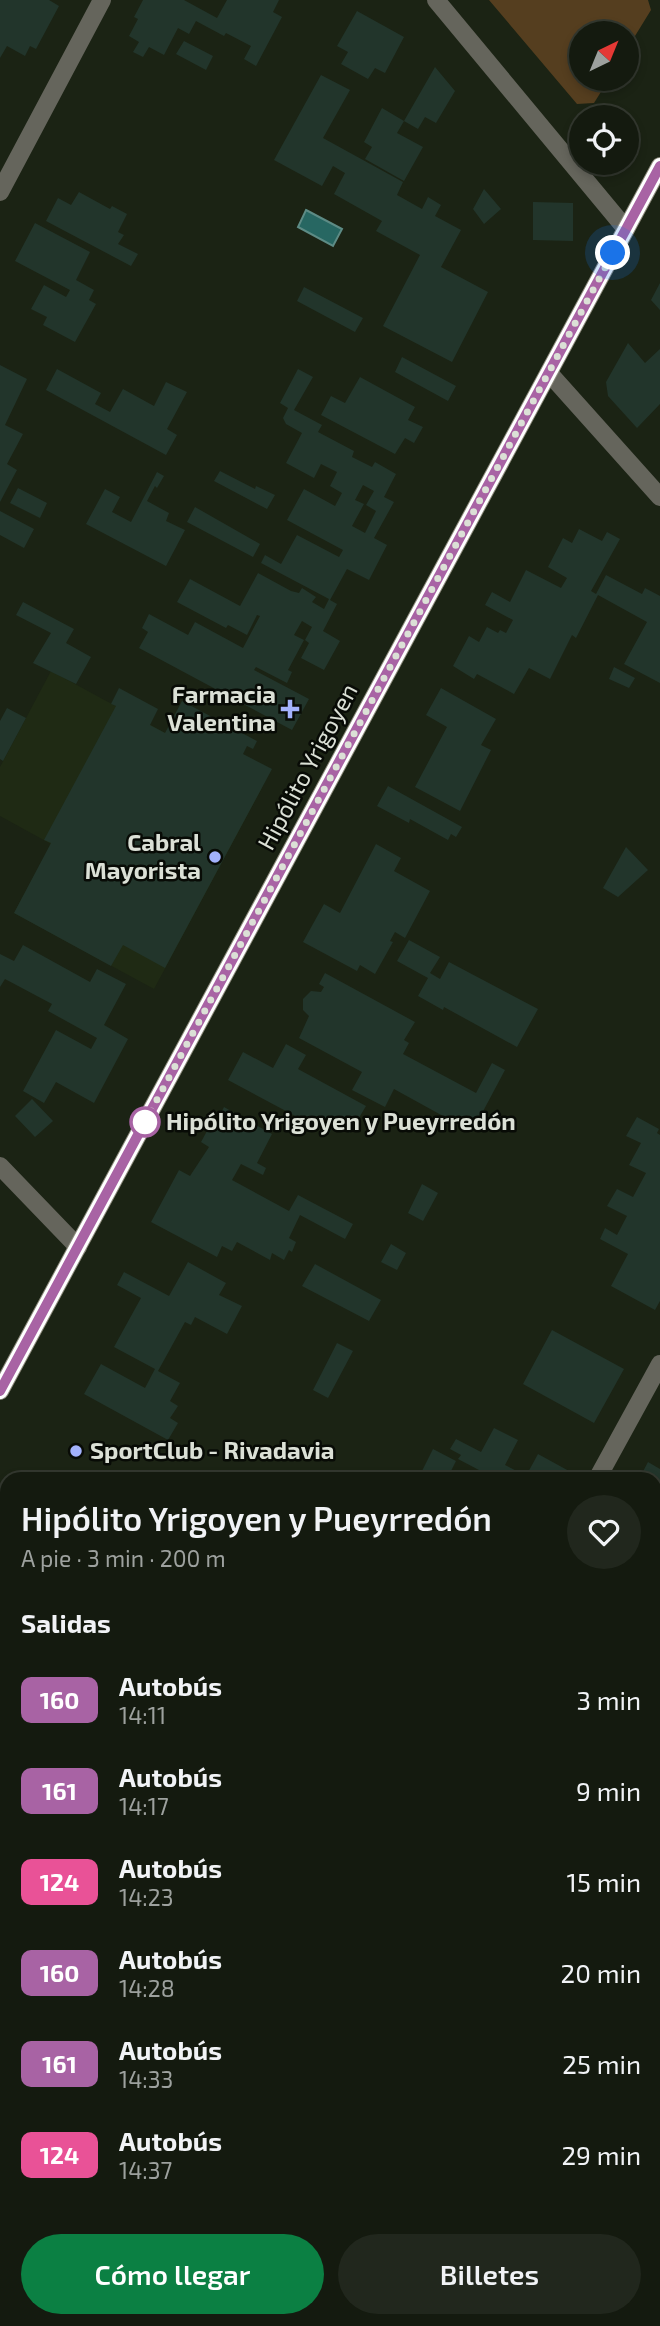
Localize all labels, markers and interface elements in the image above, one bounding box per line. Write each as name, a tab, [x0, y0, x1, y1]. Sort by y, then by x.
north arrow	[569, 21, 639, 91]
map controls	[569, 21, 639, 175]
button: locate	[569, 105, 639, 175]
your location	[595, 235, 630, 270]
street label: Hipólito Yrigoyen	[251, 678, 363, 854]
place label: Farmacia Valentina	[167, 679, 276, 736]
marker: Farmacia Valentina	[282, 701, 298, 717]
place label: Cabral Mayorista	[85, 827, 201, 884]
marker: Cabral Mayorista	[207, 849, 223, 865]
place label: Hipólito Yrigoyen y Pueyrredón	[166, 1106, 516, 1135]
marker: Hipólito Yrigoyen y Pueyrredón	[130, 1107, 160, 1137]
place label: SportClub - Rivadavia	[90, 1435, 335, 1464]
marker: SportClub - Rivadavia	[68, 1443, 84, 1459]
button: heart	[567, 1495, 641, 1569]
text: Hipólito Yrigoyen y Pueyrredón	[21, 1498, 492, 1538]
text: A pie · 3 min · 200 m	[21, 1544, 226, 1572]
text: Salidas	[21, 1607, 111, 1638]
text: Autobús	[119, 1670, 222, 1701]
text: 3 min	[576, 1684, 641, 1715]
text: 160	[40, 1685, 79, 1714]
text: 14:11	[119, 1701, 166, 1729]
text: Autobús	[119, 1761, 222, 1792]
text: 9 min	[576, 1775, 641, 1806]
text: 161	[42, 1776, 77, 1805]
text: 14:17	[119, 1792, 169, 1820]
text: Autobús	[119, 1852, 222, 1883]
text: 15 min	[567, 1866, 641, 1897]
text: 124	[40, 1867, 79, 1896]
text: 14:23	[119, 1883, 173, 1911]
text: Autobús	[119, 1943, 222, 1974]
text: 20 min	[561, 1957, 641, 1988]
text: 160	[40, 1958, 79, 1987]
text: 14:28	[119, 1974, 175, 2002]
text: Autobús	[119, 2034, 222, 2065]
text: 25 min	[562, 2048, 641, 2079]
text: 161	[42, 2049, 77, 2078]
text: 14:33	[119, 2065, 173, 2093]
text: Autobús	[119, 2125, 222, 2156]
text: 29 min	[561, 2139, 641, 2170]
text: 124	[40, 2140, 79, 2169]
text: 14:37	[119, 2156, 172, 2184]
button: Cómo llegar	[21, 2234, 324, 2314]
button: Billetes	[338, 2234, 641, 2314]

